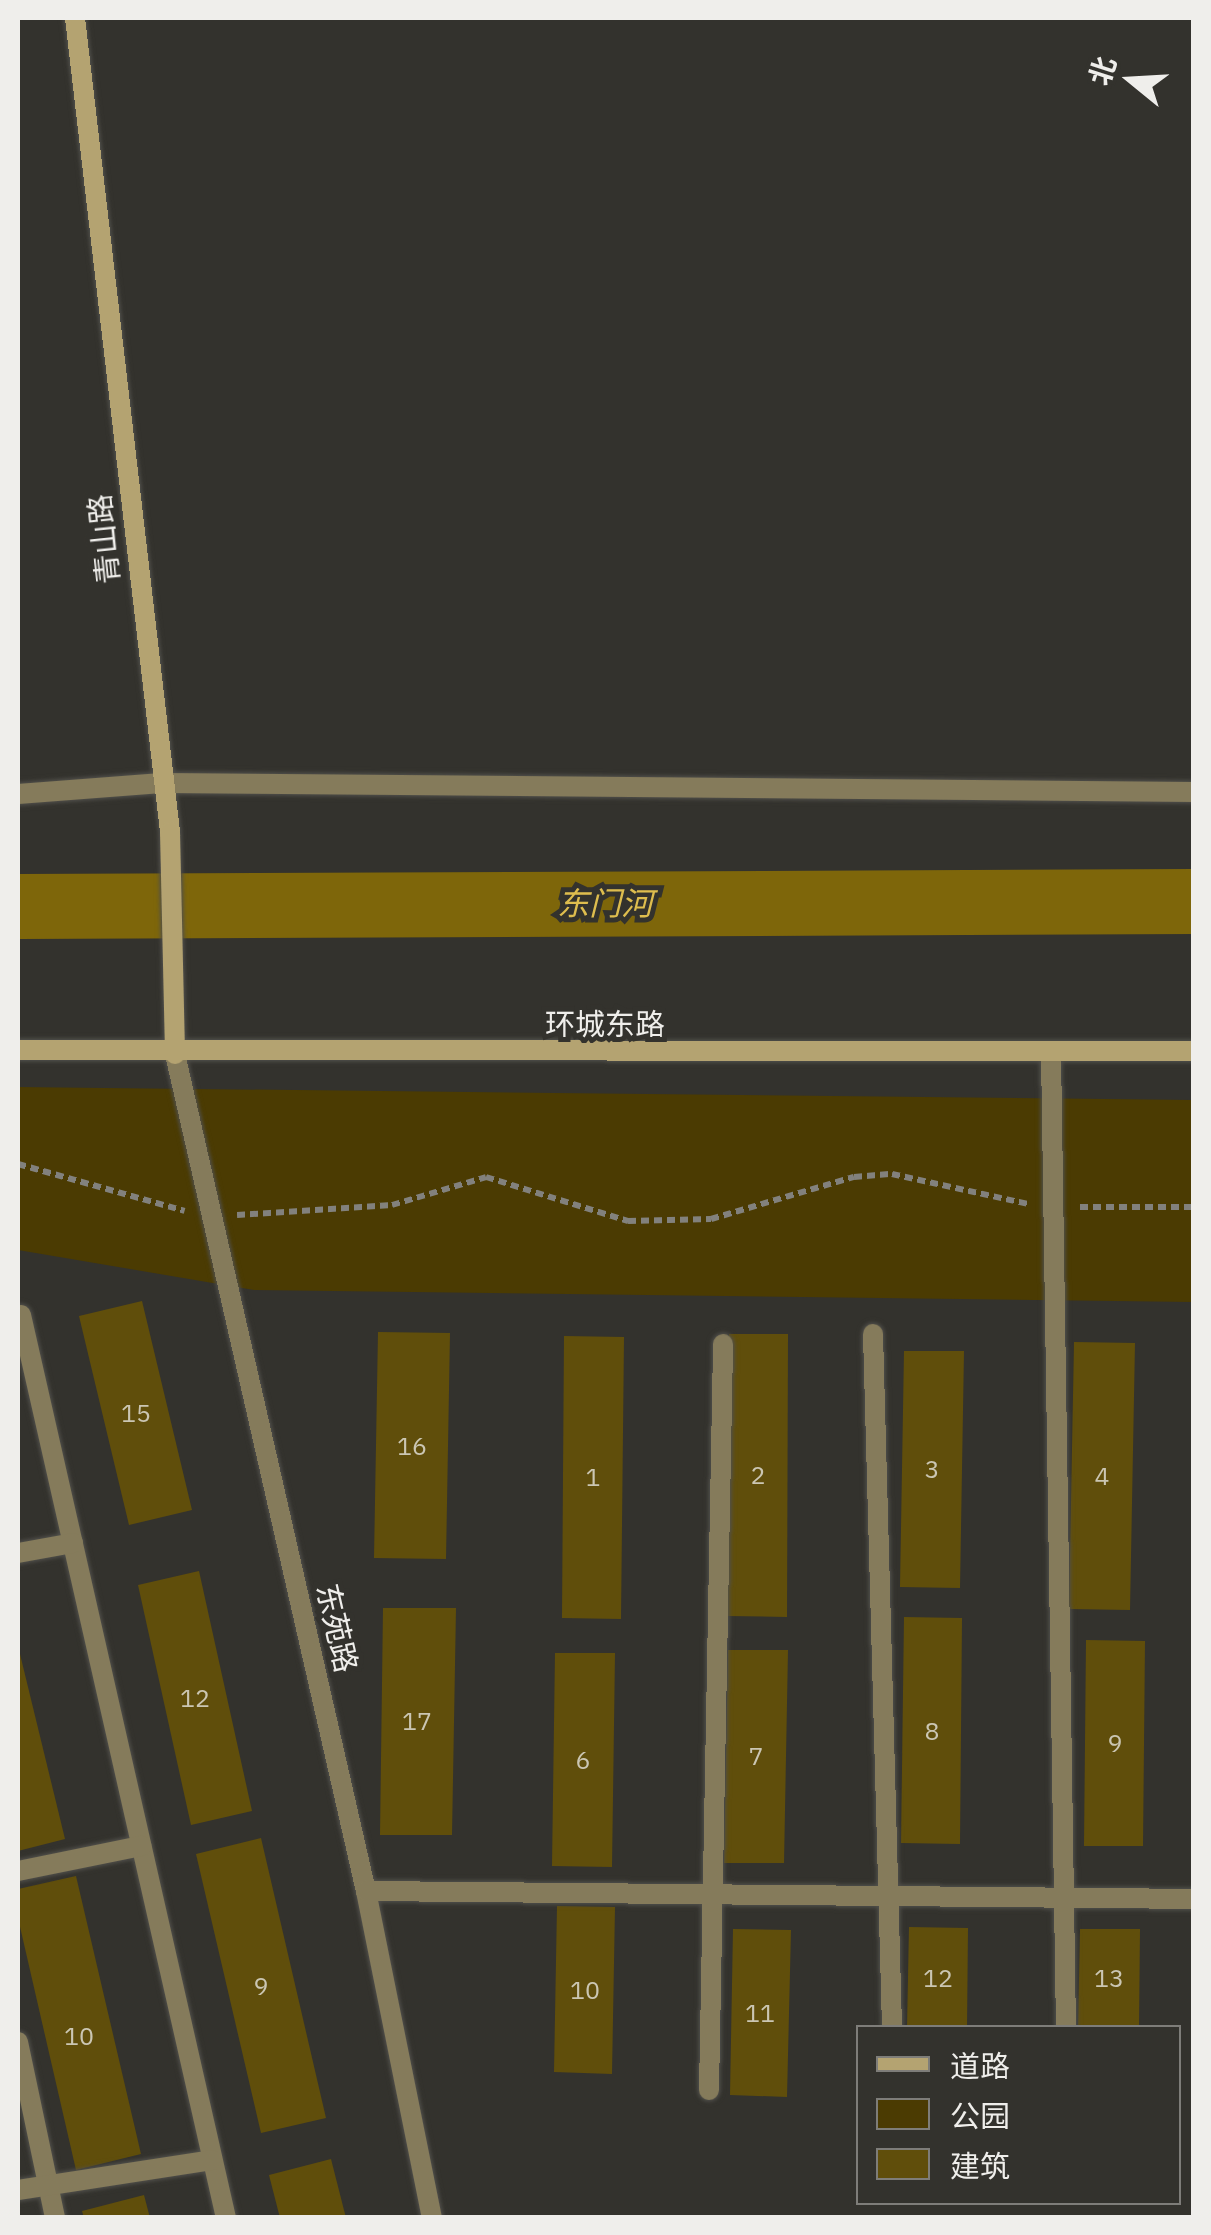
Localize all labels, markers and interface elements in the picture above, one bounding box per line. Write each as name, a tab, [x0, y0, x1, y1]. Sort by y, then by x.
north arrow	[1081, 30, 1181, 130]
text: 北	[1080, 52, 1124, 90]
street label: 青山路	[81, 492, 127, 586]
water label: 东门河	[557, 884, 653, 922]
street label: 环城东路	[545, 1006, 665, 1042]
house number: 15	[121, 1398, 151, 1428]
house number: 16	[397, 1431, 427, 1461]
house number: 3	[925, 1454, 939, 1484]
house number: 2	[751, 1460, 765, 1490]
house number: 4	[1095, 1461, 1109, 1491]
house number: 1	[586, 1462, 600, 1492]
street label: 东苑路	[309, 1580, 365, 1676]
house number: 12	[180, 1683, 210, 1713]
house number: 17	[402, 1706, 432, 1736]
house number: 8	[925, 1716, 939, 1746]
house number: 9	[1108, 1728, 1122, 1758]
house number: 7	[749, 1741, 763, 1771]
house number: 6	[576, 1745, 590, 1775]
house number: 12	[923, 1963, 953, 1993]
house number: 13	[1094, 1963, 1124, 1993]
house number: 9	[254, 1971, 268, 2001]
house number: 10	[570, 1975, 600, 2005]
house number: 11	[745, 1998, 775, 2028]
house number: 10	[64, 2021, 94, 2051]
legend	[856, 2025, 1181, 2205]
text: 道路	[950, 2046, 1010, 2085]
text: 公园	[950, 2096, 1010, 2135]
text: 建筑	[950, 2146, 1010, 2185]

